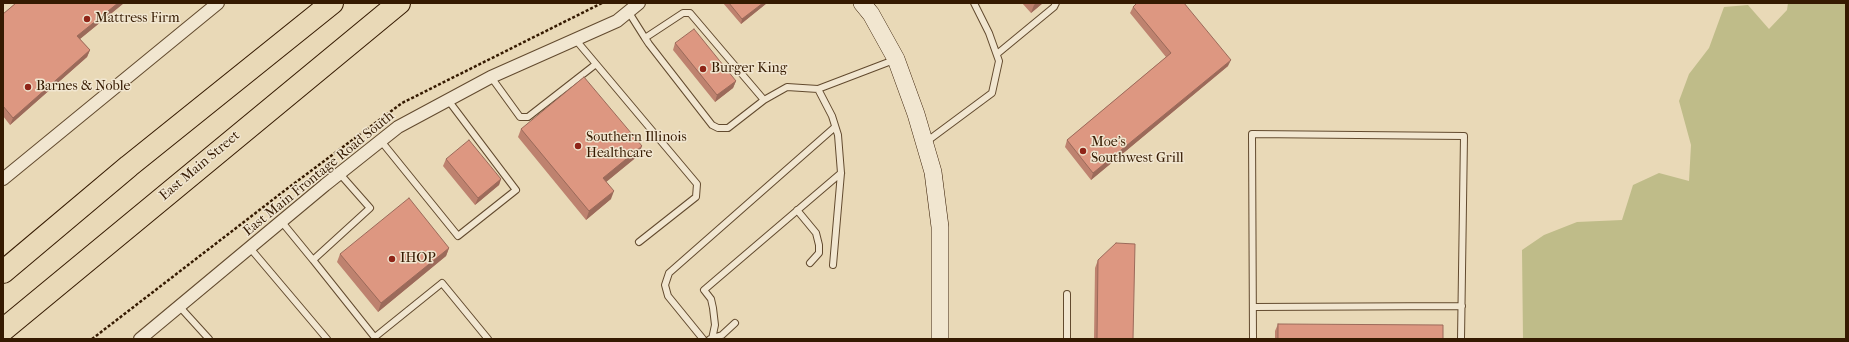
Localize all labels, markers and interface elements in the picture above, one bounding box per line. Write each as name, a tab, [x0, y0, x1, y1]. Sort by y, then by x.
place label: Mattress Firm	[95, 11, 180, 27]
marker: Mattress Firm	[82, 14, 92, 24]
place label: Burger King	[711, 61, 787, 77]
marker: Burger King	[698, 64, 708, 74]
place label: Barnes & Noble	[36, 79, 131, 95]
marker: Barnes & Noble	[23, 82, 33, 92]
street label: East Main Frontage Road South	[240, 108, 398, 240]
street label: East Main Street	[156, 128, 244, 204]
place label: Southern Illinois Healthcare	[586, 130, 687, 162]
place label: Moe's Southwest Grill	[1091, 135, 1184, 168]
marker: Southern Illinois Healthcare	[573, 141, 583, 151]
marker: Moe's Southwest Grill	[1078, 146, 1088, 156]
place label: IHOP	[400, 251, 436, 267]
marker: IHOP	[387, 254, 397, 264]

